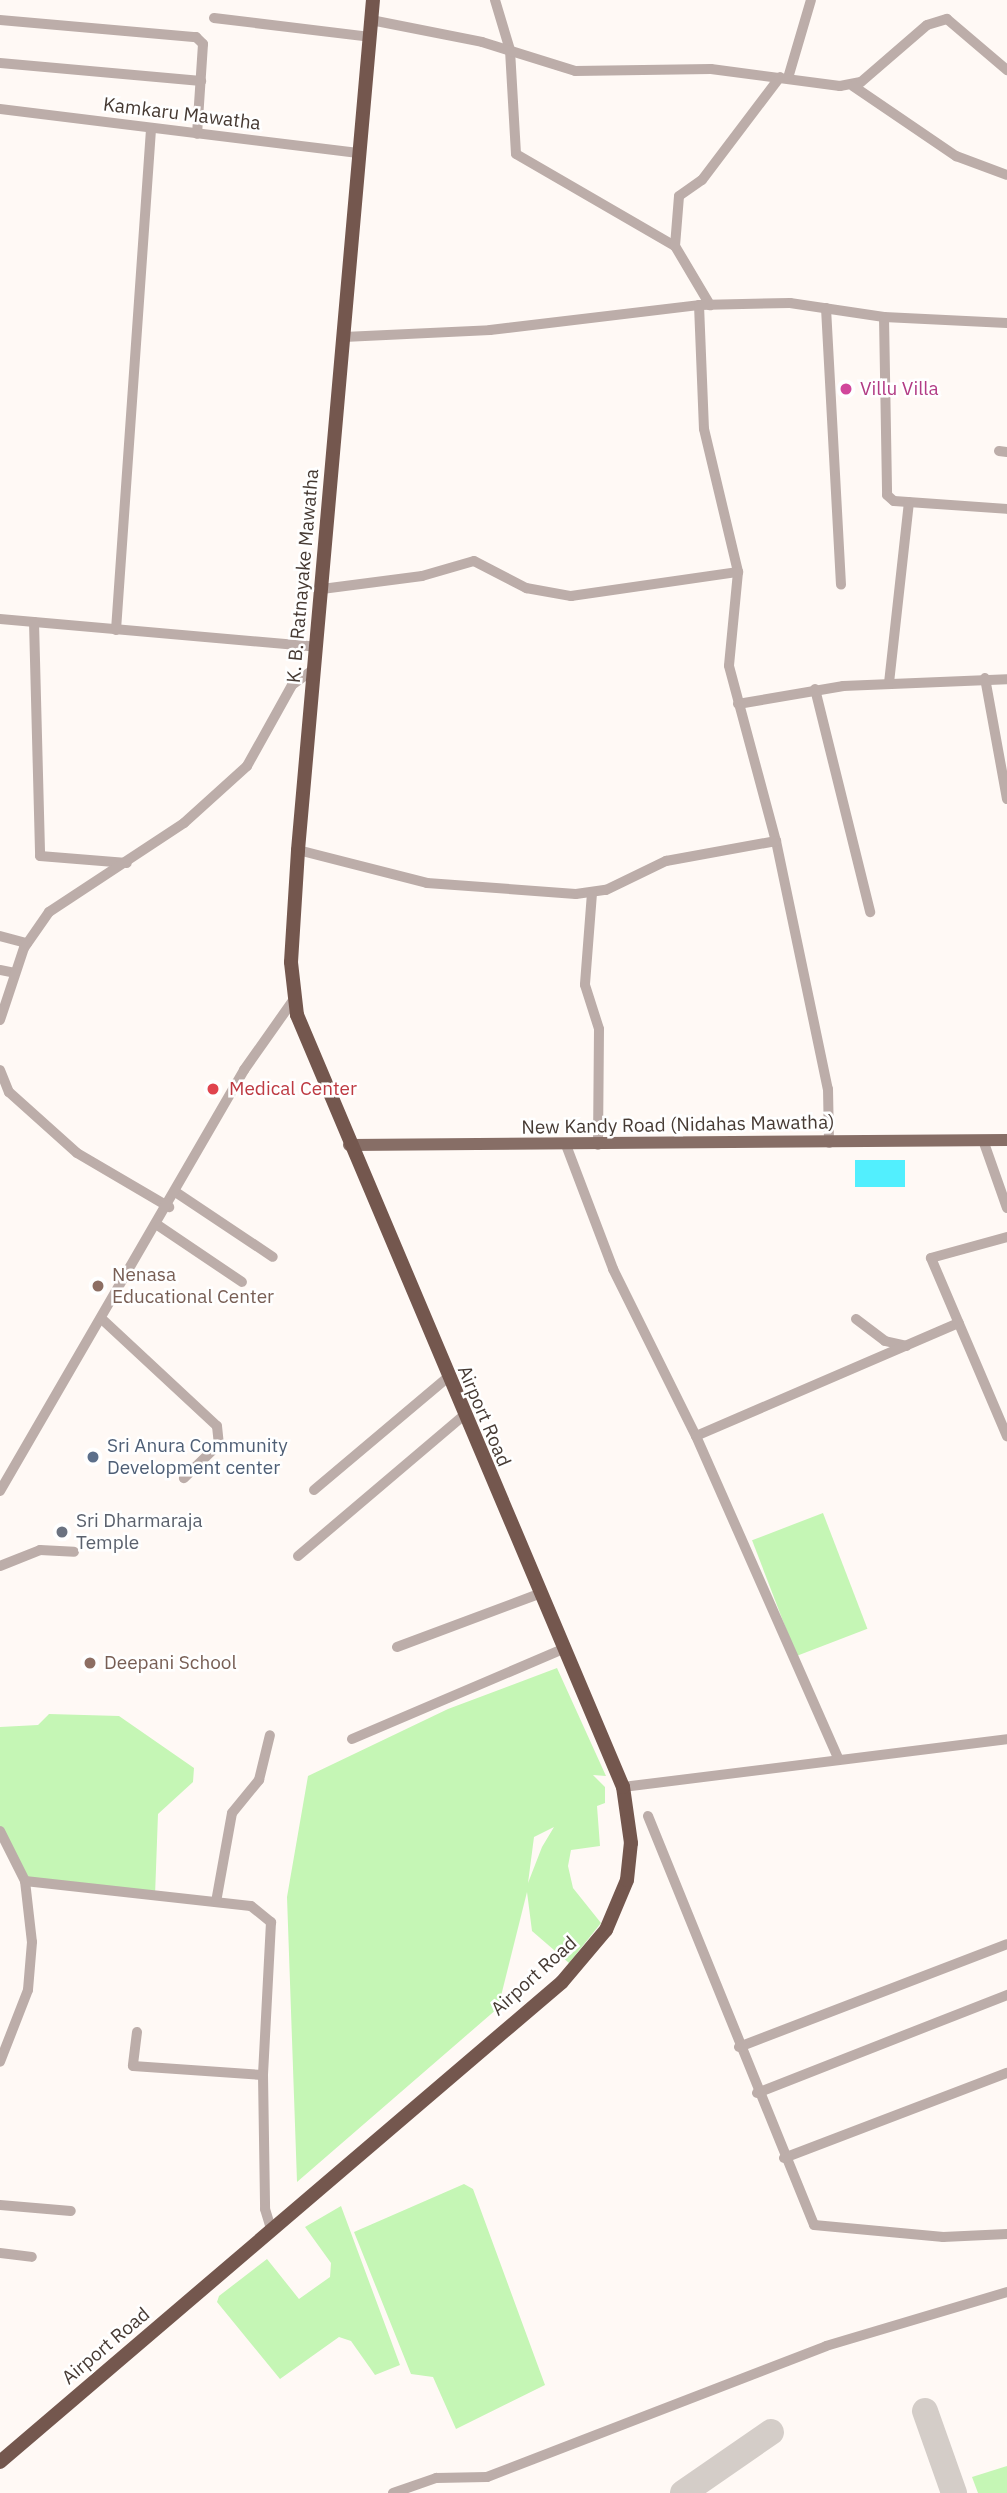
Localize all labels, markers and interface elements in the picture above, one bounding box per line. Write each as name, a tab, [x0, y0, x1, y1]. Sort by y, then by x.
street label: Kamkaru Mawatha	[102, 93, 262, 135]
place label: Villu Villa	[860, 378, 939, 400]
marker: Villu Villa	[838, 381, 854, 397]
street label: K. B. Ratnayake Mawatha	[282, 468, 324, 684]
place label: Medical Center	[229, 1078, 357, 1100]
marker: Medical Center	[203, 1079, 223, 1099]
street label: New Kandy Road (Nidahas Mawatha)	[521, 1111, 835, 1139]
place label: Nenasa Educational Center	[112, 1264, 274, 1308]
marker: Nenasa Educational Center	[90, 1278, 106, 1294]
street label: Airport Road	[453, 1362, 515, 1470]
place label: Sri Anura Community Development center	[107, 1435, 288, 1479]
marker: Sri Anura Community Development center	[85, 1449, 101, 1465]
place label: Sri Dharmaraja Temple	[76, 1510, 203, 1554]
marker: Sri Dharmaraja Temple	[54, 1524, 70, 1540]
place label: Deepani School	[104, 1652, 237, 1674]
marker: Deepani School	[82, 1655, 98, 1671]
street label: Airport Road	[486, 1932, 582, 2020]
street label: Airport Road	[58, 2303, 154, 2389]

